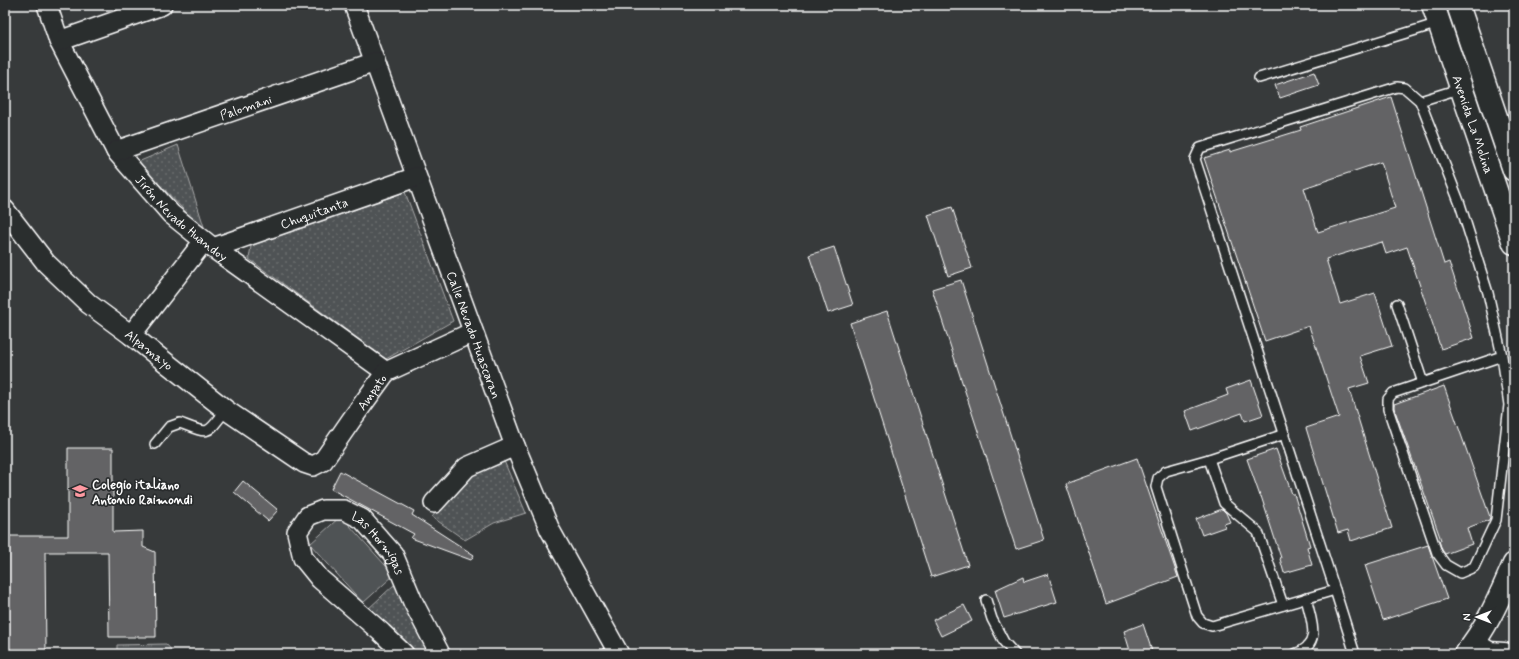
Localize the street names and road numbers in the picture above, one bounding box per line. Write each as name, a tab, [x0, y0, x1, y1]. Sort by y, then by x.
street label: Avenida La Molina	[1448, 73, 1497, 177]
street label: Palomani	[218, 91, 274, 125]
street label: Jirón Nevado Huandoy	[131, 172, 231, 266]
street label: Chuquitanta	[278, 194, 351, 234]
street label: Calle Nevado Huascaran	[442, 269, 504, 401]
street label: Alpamayo	[121, 326, 176, 375]
street label: Ampato	[354, 372, 391, 414]
street label: Las Hormigas	[349, 508, 408, 578]

